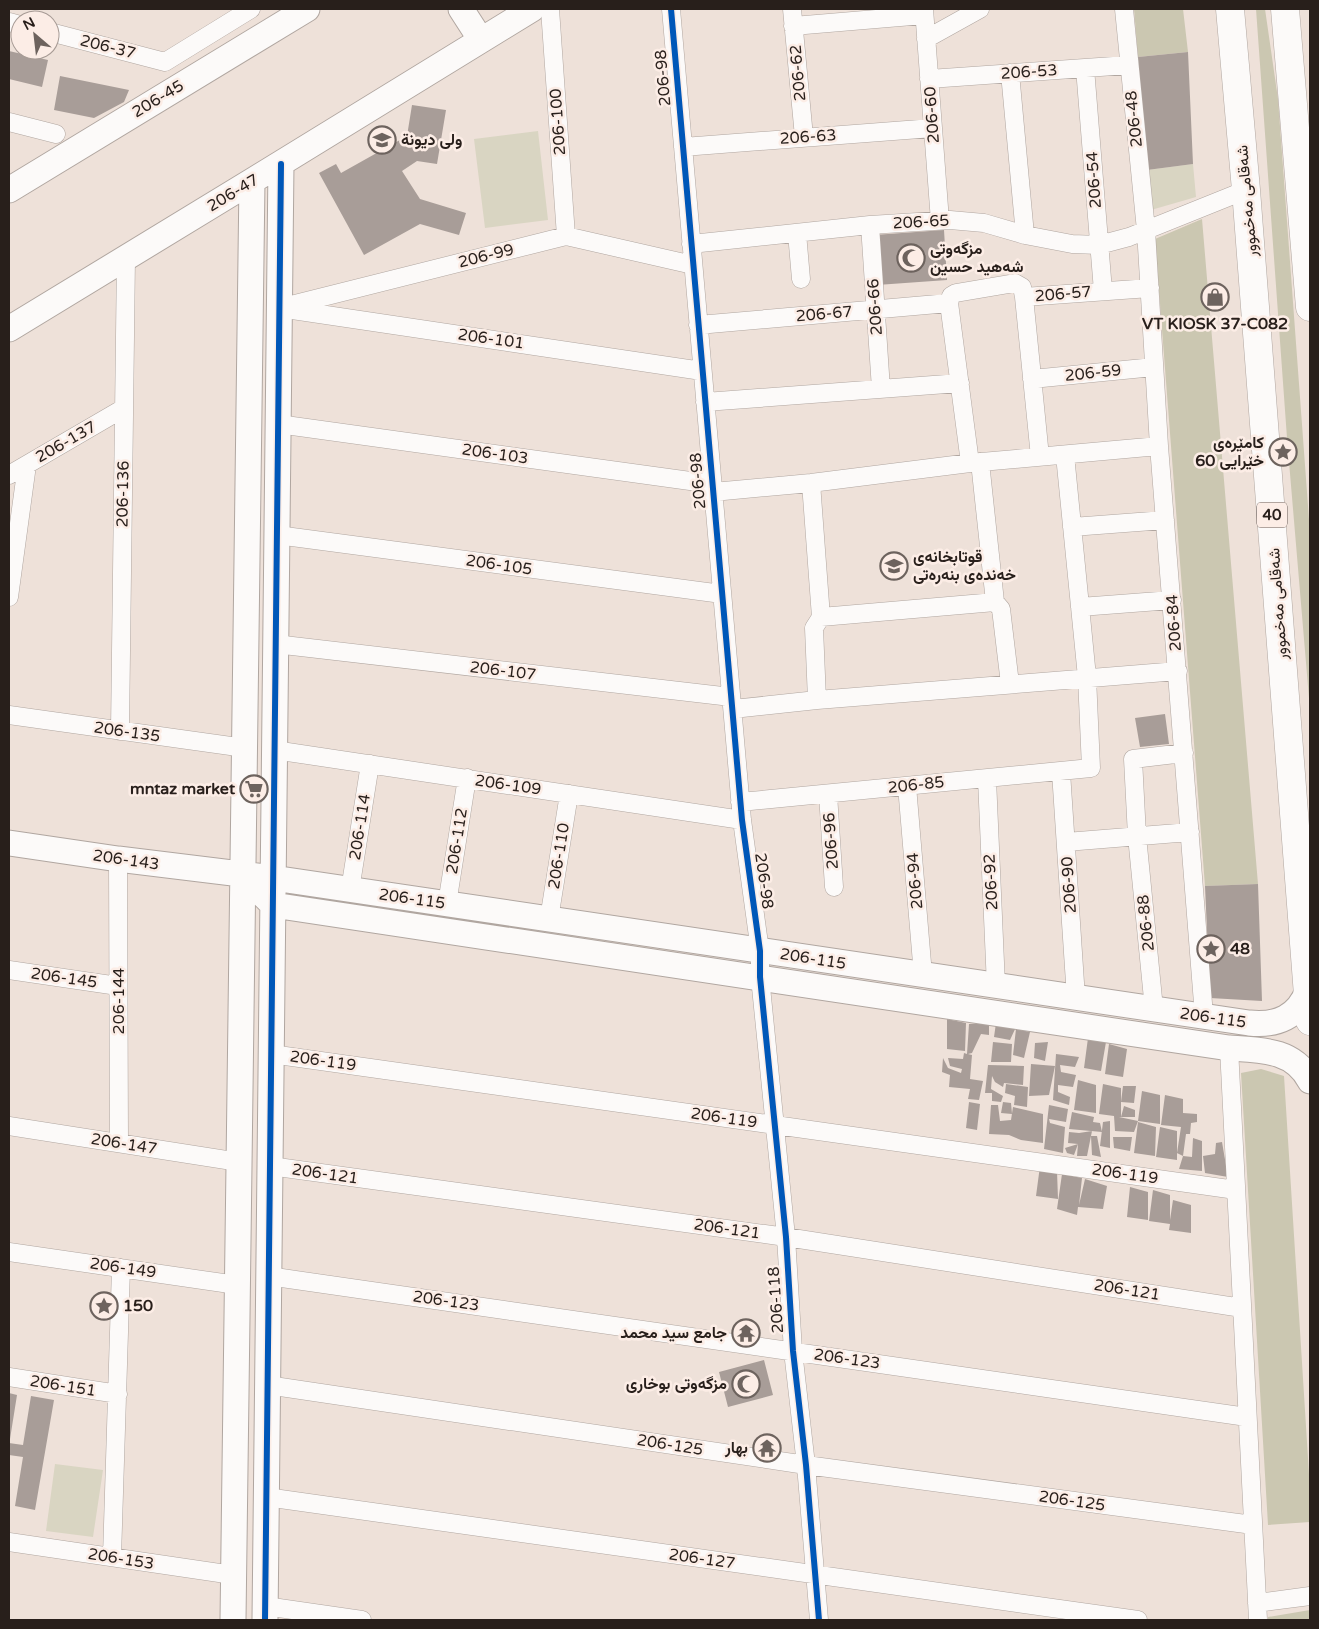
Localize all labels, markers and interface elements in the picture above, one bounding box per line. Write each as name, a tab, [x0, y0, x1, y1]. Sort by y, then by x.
north arrow	[10, 10, 60, 60]
text: N	[20, 14, 38, 34]
street label: 206-37	[78, 30, 138, 64]
street label: 206-62	[786, 44, 810, 102]
street label: 206-98	[651, 49, 675, 107]
street label: 206-53	[1000, 60, 1058, 84]
street label: 206-45	[128, 76, 188, 122]
street label: 206-60	[920, 86, 944, 144]
street label: 206-100	[546, 88, 570, 156]
street label: 206-48	[1121, 90, 1147, 148]
school or university icon: ولی دیونة	[367, 125, 397, 155]
street label: 206-63	[779, 125, 837, 149]
place label: ولی دیونة	[401, 130, 462, 150]
street label: شەقامی مەخموور	[1232, 144, 1262, 259]
street label: 206-54	[1082, 151, 1106, 209]
street label: 206-47	[203, 170, 263, 216]
street label: 206-65	[892, 211, 950, 233]
street label: 206-99	[456, 239, 516, 273]
place label: مزگەوتی شەهید حسين	[930, 239, 1024, 277]
mosque icon: مزگەوتی شەهید حسين	[896, 243, 926, 273]
street label: 206-66	[863, 278, 887, 336]
street label: 206-57	[1034, 282, 1092, 306]
shop icon: VT KIOSK 37-C082	[1200, 282, 1230, 312]
street label: 206-67	[795, 302, 853, 326]
place label: VT KIOSK 37-C082	[1142, 314, 1288, 334]
street label: 206-101	[457, 324, 525, 354]
street label: 206-59	[1064, 360, 1122, 386]
street label: 206-137	[32, 417, 100, 467]
place label: کامێرەی خێرایی 60	[1195, 433, 1264, 471]
place icon: کامێرەی خێرایی 60	[1268, 437, 1298, 467]
street label: 206-103	[461, 439, 529, 469]
street label: 206-98	[686, 452, 710, 510]
street label: 206-136	[112, 460, 134, 528]
road number: 40	[1257, 502, 1287, 528]
place label: قوتابخانەی خەندەی بنەرەتی	[913, 547, 1016, 585]
street label: شەقامی مەخموور	[1264, 547, 1292, 662]
street label: 206-105	[465, 550, 533, 580]
school or university icon: قوتابخانەی خەندەی بنەرەتی	[879, 551, 909, 581]
street label: 206-84	[1162, 594, 1186, 652]
street label: 206-107	[469, 657, 537, 685]
street label: 206-135	[93, 717, 161, 747]
street label: 206-109	[474, 770, 542, 800]
street label: 206-85	[887, 772, 945, 798]
supermarket icon: mntaz market	[239, 774, 269, 804]
place label: mntaz market	[130, 779, 236, 799]
street label: 206-114	[345, 792, 375, 862]
street label: 206-112	[442, 806, 472, 876]
street label: 206-96	[819, 812, 843, 870]
street label: 206-110	[544, 821, 574, 891]
street label: 206-143	[92, 845, 160, 875]
street label: 206-98	[750, 851, 778, 911]
street label: 206-94	[903, 852, 927, 910]
street label: 206-92	[980, 853, 1002, 911]
street label: 206-90	[1057, 856, 1081, 914]
street label: 206-115	[378, 884, 446, 914]
street label: 206-88	[1133, 894, 1159, 952]
place icon: 48	[1196, 934, 1226, 964]
place label: 48	[1230, 939, 1250, 959]
street label: 206-115	[778, 944, 848, 974]
street label: 206-145	[30, 963, 98, 993]
street label: 206-144	[109, 968, 129, 1034]
street label: 206-115	[1179, 1003, 1247, 1033]
street label: 206-119	[289, 1046, 357, 1076]
street label: 206-119	[690, 1103, 758, 1133]
street label: 206-147	[89, 1129, 159, 1159]
street label: 206-121	[291, 1159, 359, 1189]
street label: 206-119	[1091, 1159, 1159, 1189]
street label: 206-121	[693, 1214, 761, 1244]
street label: 206-149	[89, 1253, 157, 1283]
street label: 206-118	[764, 1266, 788, 1334]
street label: 206-121	[1092, 1275, 1162, 1305]
street label: 206-123	[412, 1286, 480, 1316]
place icon: 150	[89, 1291, 119, 1321]
place label: 150	[123, 1296, 153, 1316]
temple icon: جامع سيد محمد	[731, 1318, 761, 1348]
place label: جامع سيد محمد	[620, 1323, 727, 1344]
street label: 206-123	[813, 1344, 881, 1374]
mosque icon: مزگەوتی بوخاری	[731, 1369, 761, 1399]
street label: 206-151	[28, 1371, 98, 1401]
place label: مزگەوتی بوخاری	[626, 1374, 727, 1394]
street label: 206-125	[635, 1430, 705, 1460]
temple icon: بهار	[752, 1433, 782, 1463]
place label: بهار	[724, 1438, 748, 1458]
street label: 206-125	[1038, 1486, 1106, 1516]
street label: 206-153	[86, 1544, 156, 1574]
street label: 206-127	[668, 1544, 736, 1574]

